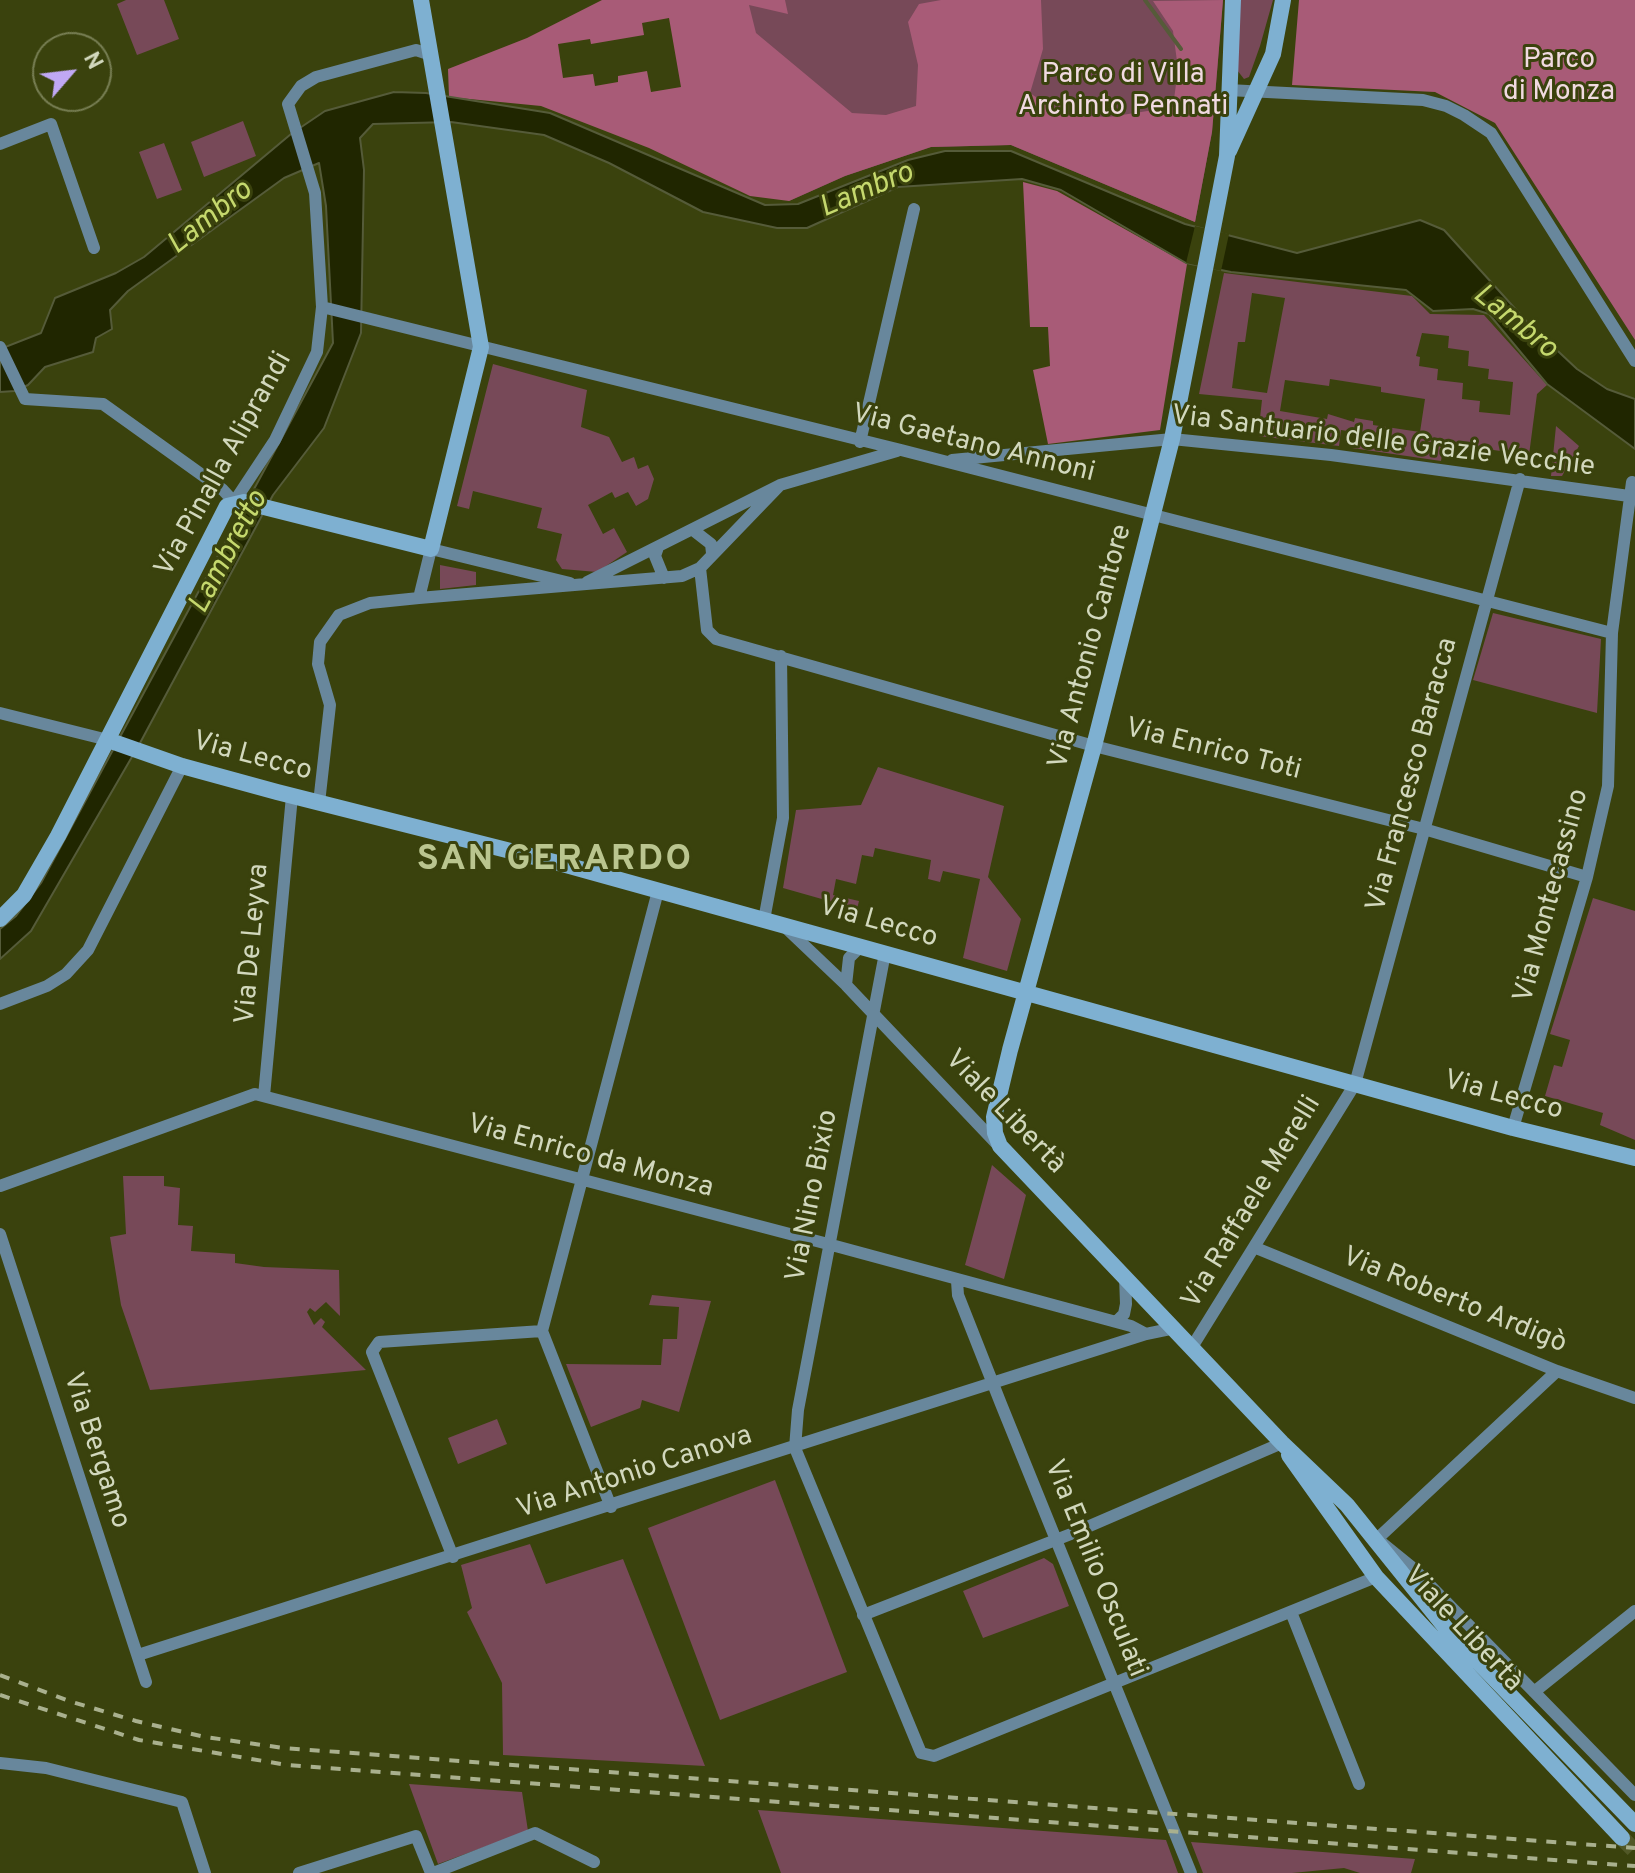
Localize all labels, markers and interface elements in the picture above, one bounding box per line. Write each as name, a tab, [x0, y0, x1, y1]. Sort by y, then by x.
north arrow	[32, 32, 112, 112]
park label: Parco di Monza	[1503, 44, 1615, 110]
text: N	[76, 48, 107, 75]
park label: Parco di Villa Archinto Pennati	[1018, 59, 1228, 125]
water label: Lambro	[815, 156, 919, 228]
water label: Lambro	[161, 174, 261, 264]
water label: Lambro	[1464, 278, 1564, 368]
street label: Via Pinalla Aliprandi	[149, 347, 301, 583]
street label: Via Gaetano Annoni	[848, 399, 1098, 491]
street label: Via Santuario delle Grazie Vecchie	[1169, 400, 1597, 486]
water label: Lambretto	[183, 485, 277, 621]
street label: Via Antonio Cantore	[1043, 521, 1141, 773]
street label: Via Francesco Baracca	[1361, 634, 1467, 916]
street label: Via Enrico Toti	[1122, 713, 1304, 789]
street label: Via Lecco	[189, 726, 315, 790]
street label: Via Montecassino	[1508, 786, 1598, 1006]
district label: SAN GERARDO	[417, 840, 693, 884]
street label: Via De Leyva	[230, 862, 278, 1026]
street label: Via Lecco	[815, 891, 941, 957]
street label: Viale Libertà	[936, 1044, 1072, 1182]
street label: Via Lecco	[1440, 1065, 1566, 1129]
street label: Via Raffaele Merelli	[1176, 1090, 1330, 1316]
street label: Via Nino Bixio	[781, 1107, 847, 1285]
street label: Via Enrico da Monza	[463, 1109, 717, 1207]
street label: Via Roberto Ardigò	[1337, 1242, 1571, 1362]
street label: Via Bergamo	[54, 1369, 136, 1533]
street label: Via Antonio Canova	[513, 1420, 757, 1528]
street label: Via Emilio Osculati	[1035, 1455, 1153, 1683]
street label: Viale Libertà	[1395, 1560, 1529, 1700]

